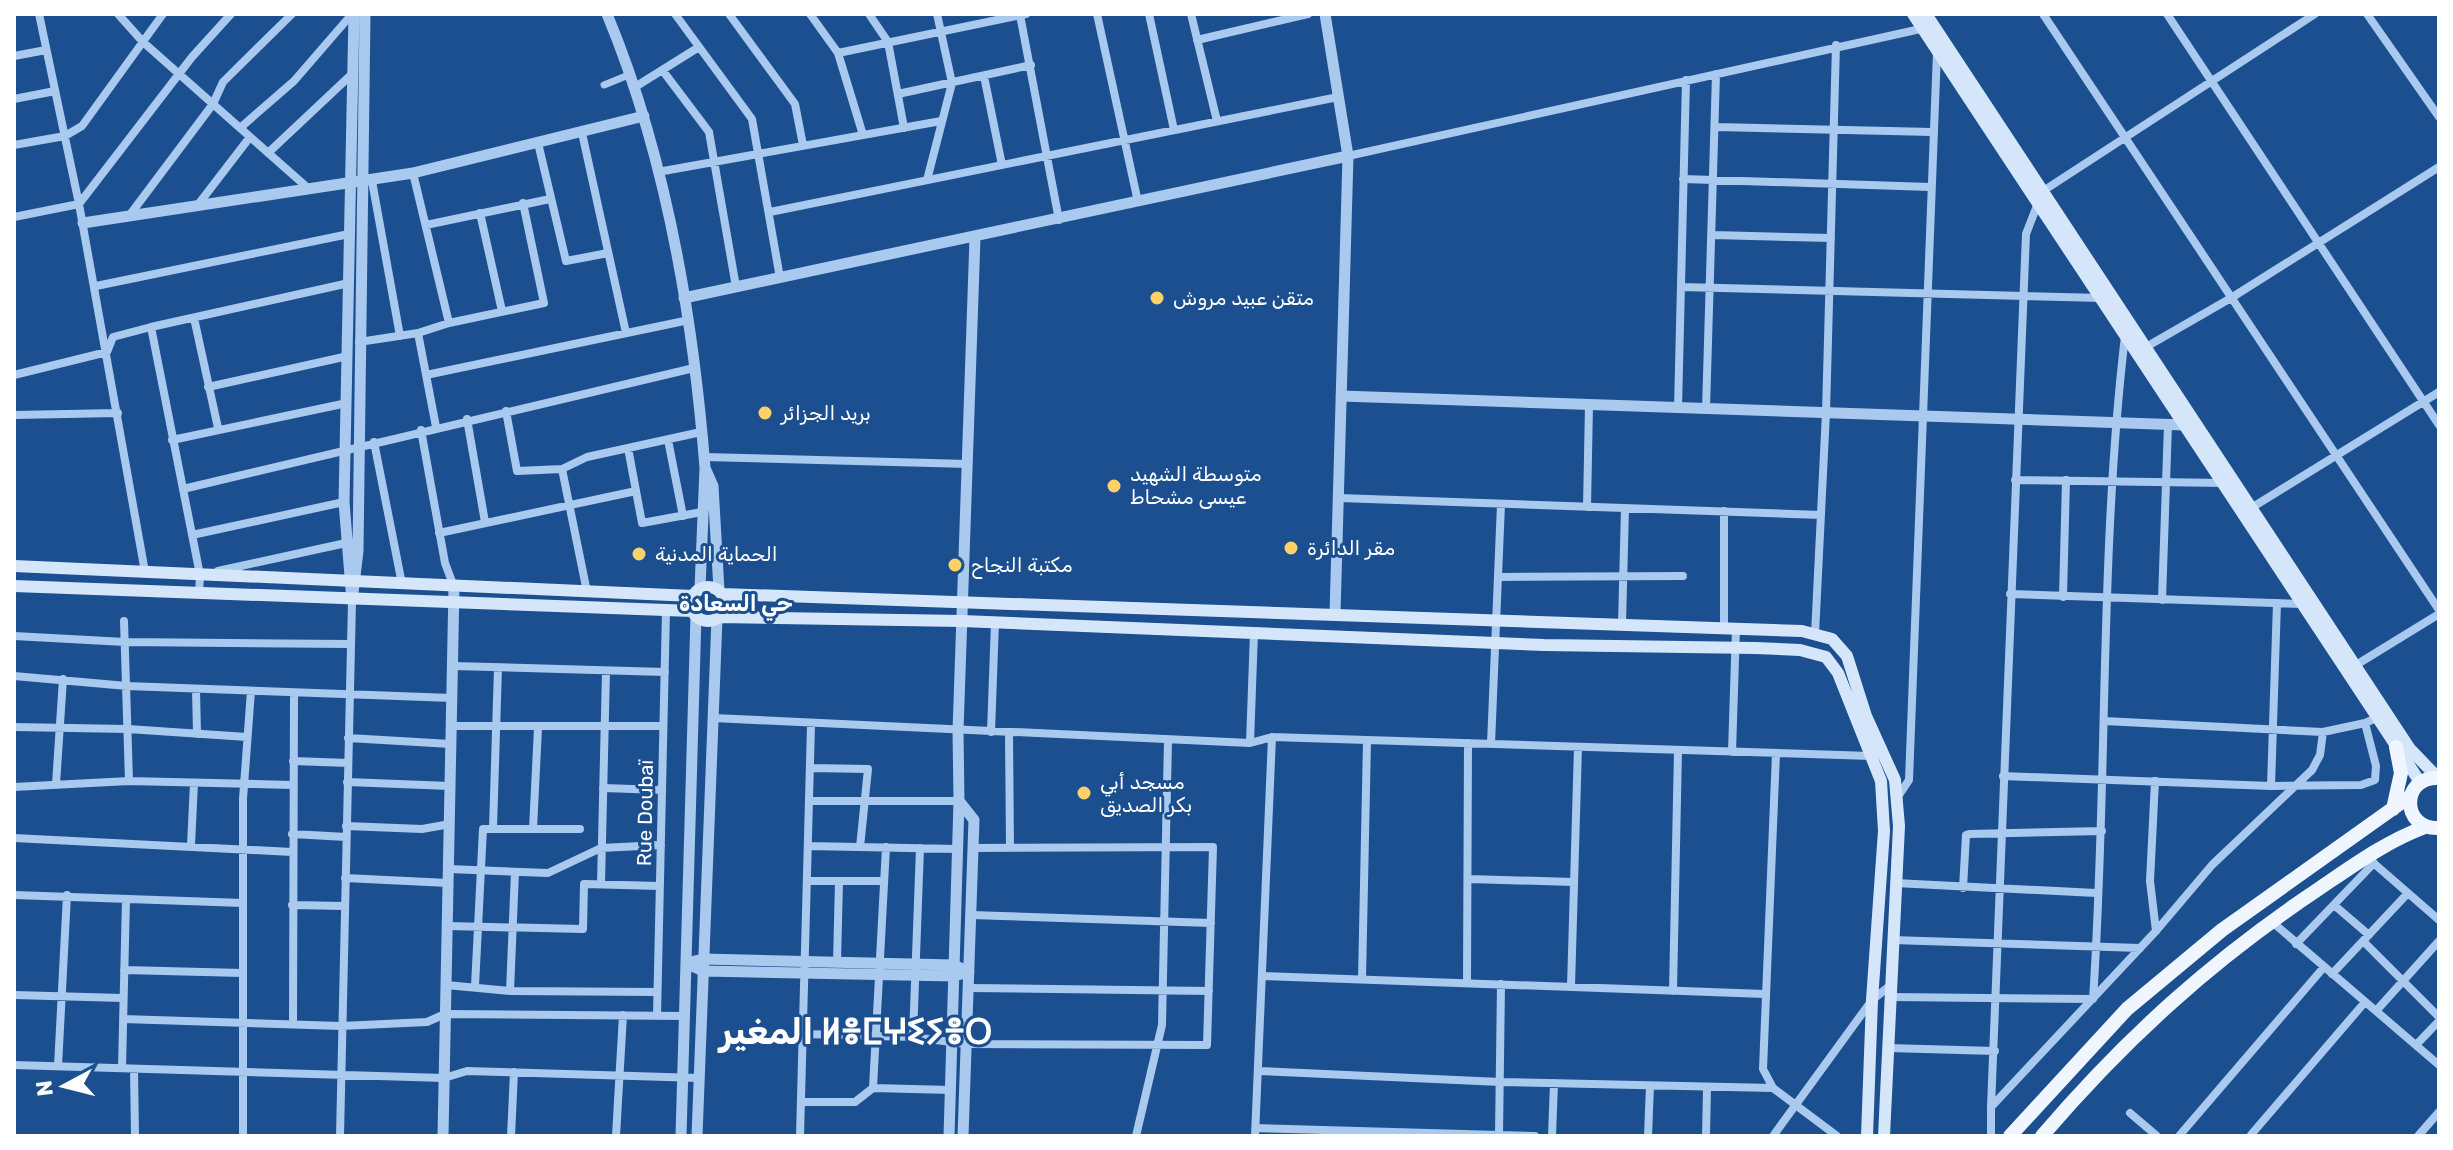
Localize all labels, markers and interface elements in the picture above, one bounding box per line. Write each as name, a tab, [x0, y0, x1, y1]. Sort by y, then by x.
place label: متقن عبيد مروش	[1173, 286, 1314, 310]
marker: متقن عبيد مروش	[1148, 289, 1166, 307]
place label: بريد الجزائر	[780, 401, 871, 425]
marker: بريد الجزائر	[756, 404, 774, 422]
place label: متوسطة الشهيد عيسى مشحاط	[1130, 462, 1261, 509]
marker: متوسطة الشهيد عيسى مشحاط	[1105, 477, 1123, 495]
place label: مقر الدائرة	[1307, 536, 1395, 560]
marker: مقر الدائرة	[1282, 539, 1300, 557]
place label: الحماية المدنية	[655, 542, 778, 566]
marker: الحماية المدنية	[630, 545, 648, 563]
place label: مكتبة النجاح	[971, 553, 1073, 579]
marker: مكتبة النجاح	[946, 556, 964, 574]
district label: حي السعادة	[679, 590, 793, 621]
street label: Rue Doubaï	[632, 758, 658, 866]
place label: مسجد أبي بكر الصديق	[1100, 770, 1192, 817]
marker: مسجد أبي بكر الصديق	[1075, 784, 1093, 802]
district label: المغير ⵍⴻⵎⵖⵉⵢⴻⵔ	[717, 1010, 993, 1053]
north arrow	[24, 1046, 104, 1126]
text: N	[30, 1079, 59, 1098]

